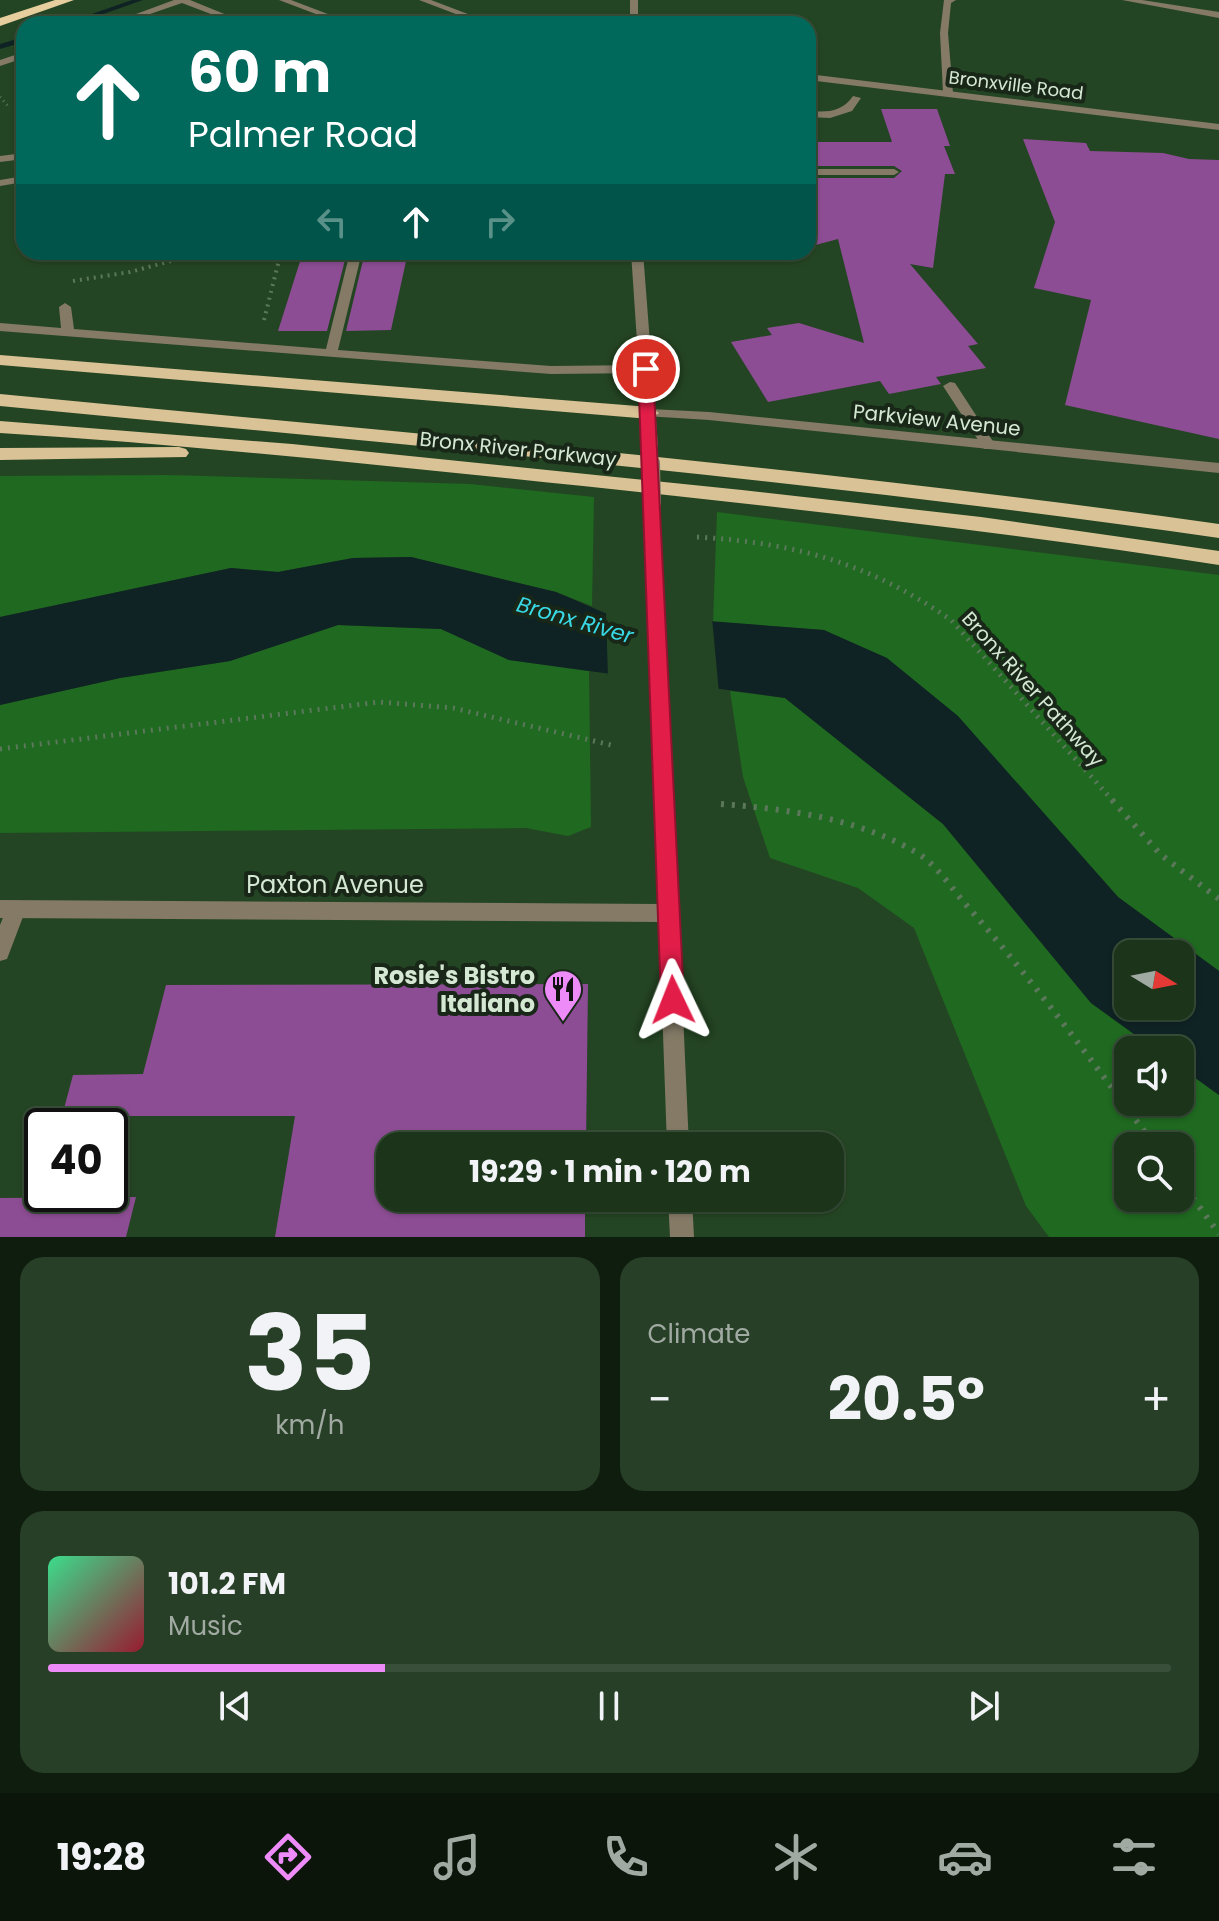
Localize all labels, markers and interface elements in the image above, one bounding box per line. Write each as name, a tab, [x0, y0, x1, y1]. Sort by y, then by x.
text: 60 m	[188, 33, 331, 112]
icon: ahead	[56, 48, 160, 152]
street label: Bronxville Road	[947, 64, 1085, 106]
text: Palmer Road	[188, 109, 418, 160]
icon: left	[310, 200, 354, 244]
icon: ahead	[394, 200, 438, 244]
icon: right	[478, 200, 522, 244]
pin	[612, 335, 680, 403]
icon: arrive	[624, 347, 668, 391]
street label: Parkview Avenue	[852, 397, 1022, 443]
street label: Bronx River Parkway	[418, 425, 618, 473]
water label: Bronx River	[513, 589, 638, 652]
street label: Bronx River Pathway	[956, 605, 1110, 773]
street label: Paxton Avenue	[246, 868, 424, 901]
north arrow	[1114, 940, 1194, 1020]
map controls	[1114, 940, 1194, 1212]
position arrow	[631, 958, 715, 1042]
place label: Rosie's Bistro Italiano	[373, 959, 535, 1020]
restaurant icon: Rosie's Bistro Italiano	[542, 968, 584, 1023]
button: sound	[1114, 1036, 1194, 1116]
speed limit sign: 40	[24, 1108, 128, 1212]
button: search	[1114, 1132, 1194, 1212]
text: 19:29 · 1 min · 120 m	[469, 1150, 751, 1193]
text: 35	[244, 1281, 375, 1426]
text: Climate	[648, 1316, 750, 1352]
text: 20.5°	[828, 1357, 985, 1441]
text: −	[648, 1369, 672, 1430]
text: +	[1141, 1369, 1171, 1430]
text: km/h	[275, 1407, 344, 1443]
text: 101.2 FM	[168, 1562, 286, 1605]
text: Music	[168, 1608, 243, 1644]
icon: previous	[213, 1684, 257, 1728]
icon: pause	[587, 1684, 631, 1728]
icon: next	[962, 1684, 1006, 1728]
icon: directions	[260, 1829, 316, 1885]
icon: music	[429, 1829, 485, 1885]
icon: phone	[598, 1829, 654, 1885]
icon: climate	[768, 1829, 824, 1885]
icon: car	[937, 1829, 993, 1885]
icon: filters	[1106, 1829, 1162, 1885]
text: 19:28	[57, 1832, 146, 1883]

